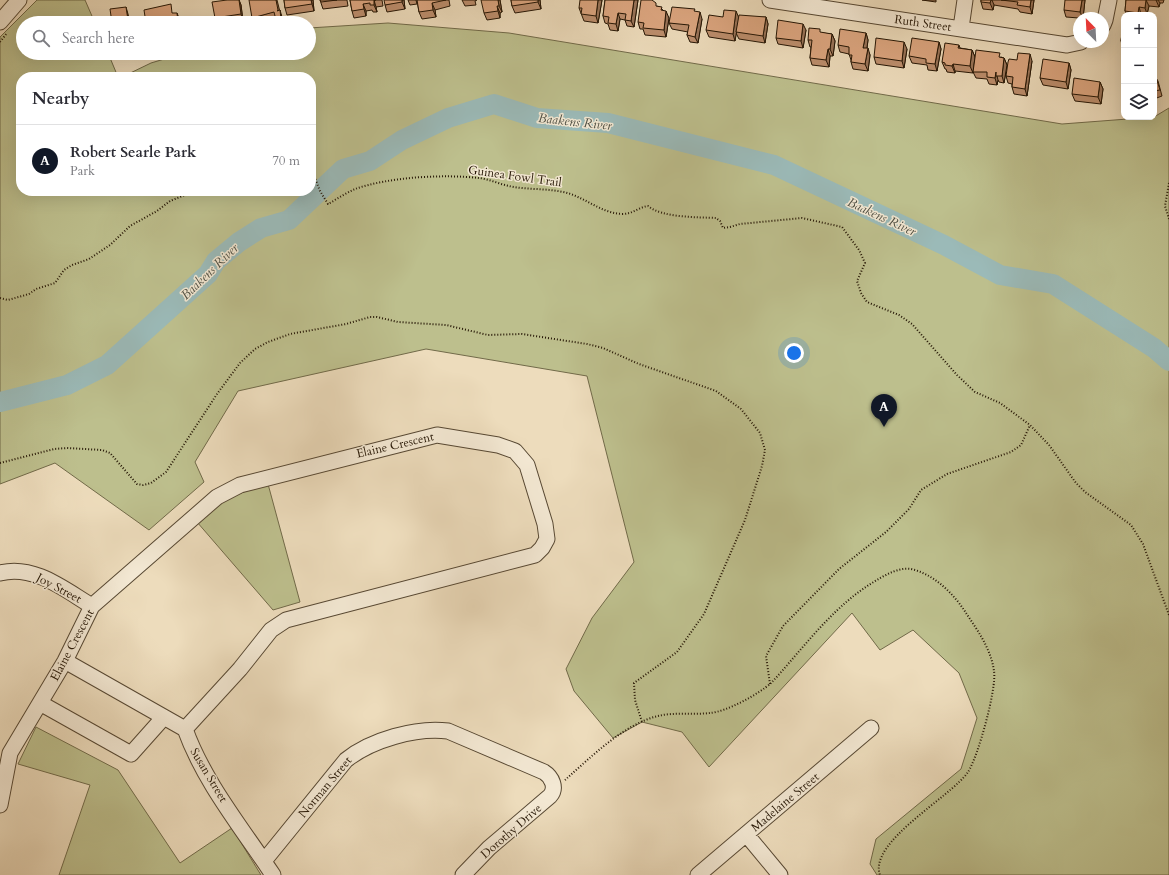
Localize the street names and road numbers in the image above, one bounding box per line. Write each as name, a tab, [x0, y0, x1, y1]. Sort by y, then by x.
street label: Ruth Street	[893, 11, 953, 35]
street label: Guinea Fowl Trail	[467, 162, 563, 190]
street label: Elaine Crescent	[355, 428, 436, 462]
street label: Joy Street	[32, 568, 85, 607]
street label: Elaine Crescent	[46, 606, 98, 684]
street label: Susan Street	[187, 745, 232, 805]
street label: Norman Street	[295, 753, 355, 821]
street label: Madelaine Street	[748, 769, 823, 835]
street label: Dorothy Drive	[477, 800, 545, 862]

